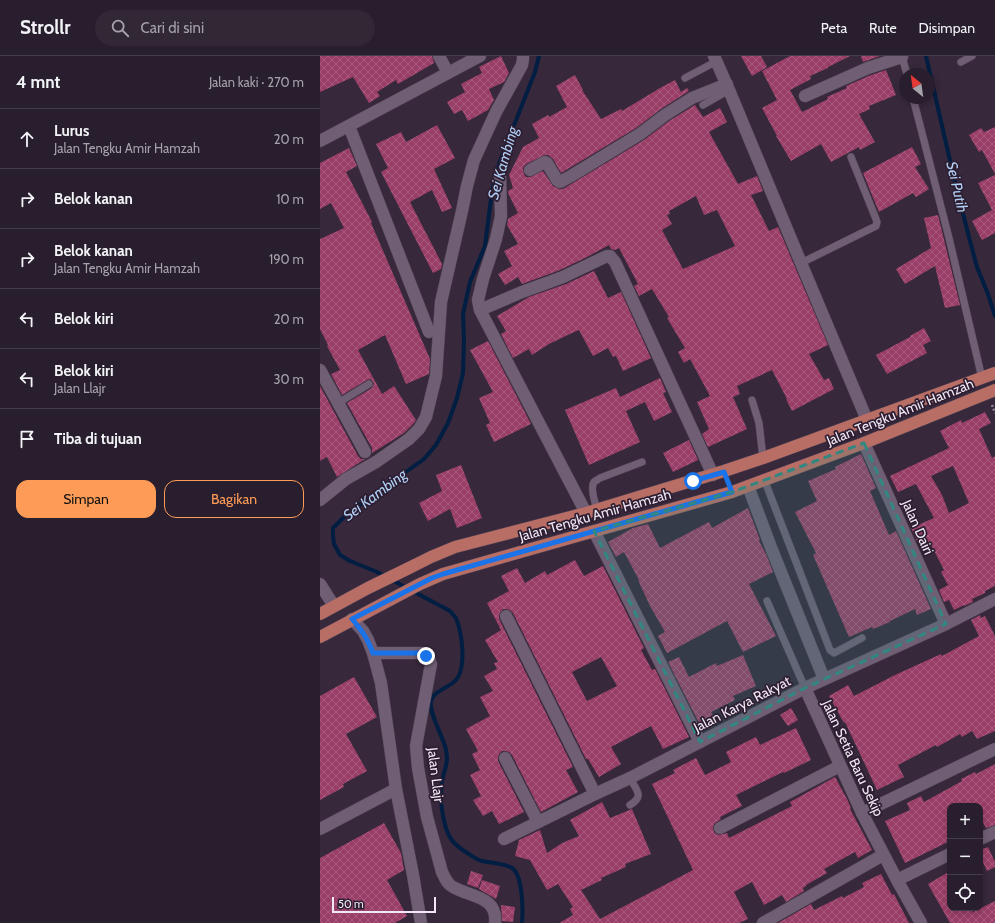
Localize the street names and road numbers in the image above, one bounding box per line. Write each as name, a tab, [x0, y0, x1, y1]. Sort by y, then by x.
street label: Jalan Tengku Amir Hamzah	[823, 374, 976, 450]
street label: Jalan Tengku Amir Hamzah	[516, 485, 673, 546]
street label: Jalan Dairi	[898, 496, 938, 557]
street label: Jalan Karya Rakyat	[689, 672, 794, 737]
street label: Jalan Setia Baru Sekip	[818, 696, 888, 819]
street label: Jalan Llajr	[424, 745, 448, 804]

